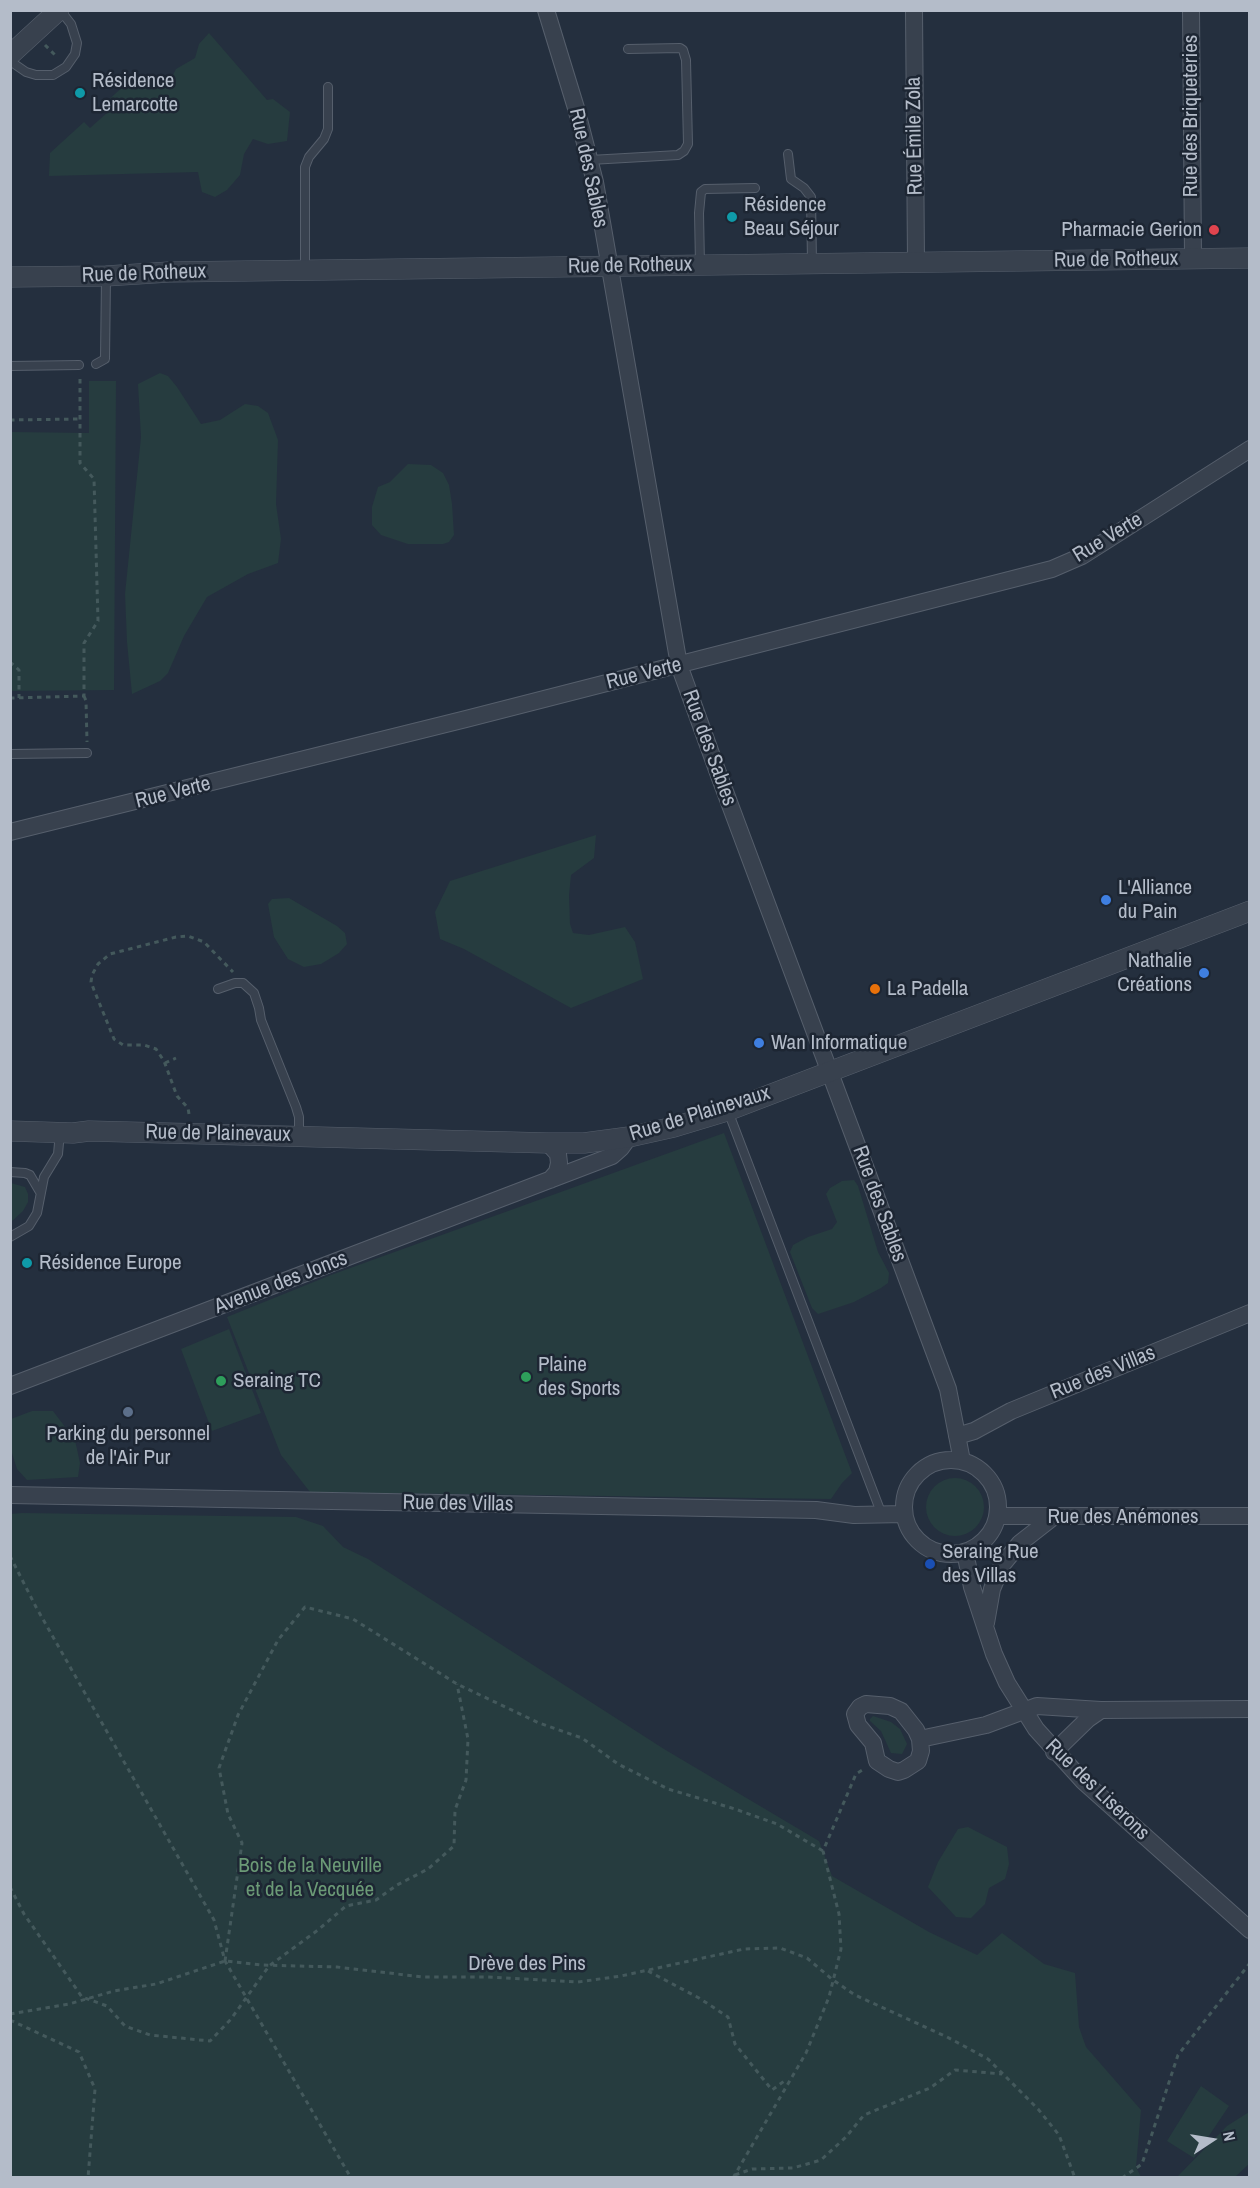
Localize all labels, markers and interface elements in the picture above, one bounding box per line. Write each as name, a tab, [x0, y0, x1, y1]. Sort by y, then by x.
street label: Rue des Briqueteries	[1178, 35, 1204, 197]
place label: Résidence Lemarcotte	[92, 68, 178, 118]
street label: Rue Émile Zola	[901, 76, 929, 196]
marker: Résidence Lemarcotte	[73, 86, 87, 100]
street label: Rue des Sables	[563, 106, 613, 230]
place label: Résidence Beau Séjour	[744, 192, 839, 242]
marker: Résidence Beau Séjour	[725, 210, 739, 224]
place label: Pharmacie Gerion	[1061, 217, 1202, 243]
marker: Pharmacie Gerion	[1207, 223, 1221, 237]
street label: Rue de Rotheux	[1054, 246, 1178, 274]
street label: Rue de Rotheux	[568, 252, 692, 280]
street label: Rue de Rotheux	[81, 259, 207, 289]
street label: Rue Verte	[1069, 507, 1147, 569]
street label: Rue Verte	[604, 653, 684, 695]
street label: Rue des Sables	[676, 687, 742, 809]
street label: Rue Verte	[133, 772, 213, 814]
place label: L'Alliance du Pain	[1118, 875, 1192, 925]
marker: L'Alliance du Pain	[1099, 893, 1113, 907]
place label: Nathalie Créations	[1117, 948, 1192, 998]
marker: Nathalie Créations	[1197, 966, 1211, 980]
place label: La Padella	[887, 976, 968, 1002]
marker: La Padella	[868, 982, 882, 996]
place label: Wan Informatique	[771, 1030, 907, 1056]
marker: Wan Informatique	[752, 1036, 766, 1050]
street label: Rue de Plainevaux	[627, 1081, 773, 1147]
street label: Rue de Plainevaux	[145, 1120, 291, 1148]
street label: Rue des Sables	[846, 1143, 912, 1265]
street label: Avenue des Joncs	[211, 1246, 351, 1320]
place label: Résidence Europe	[39, 1250, 182, 1276]
marker: Résidence Europe	[20, 1256, 34, 1270]
street label: Rue des Villas	[1047, 1341, 1159, 1405]
place label: Plaine des Sports	[538, 1352, 620, 1402]
place label: Seraing TC	[233, 1368, 321, 1394]
marker: Plaine des Sports	[519, 1370, 533, 1384]
marker: Seraing TC	[214, 1374, 228, 1388]
marker: Parking du personnel de l'Air Pur	[121, 1405, 135, 1419]
place label: Parking du personnel de l'Air Pur	[46, 1421, 210, 1471]
street label: Rue des Villas	[402, 1490, 514, 1518]
street label: Rue des Anémones	[1047, 1504, 1199, 1530]
place label: Seraing Rue des Villas	[942, 1539, 1039, 1589]
marker: Seraing Rue des Villas	[923, 1557, 937, 1571]
street label: Rue des Liserons	[1040, 1734, 1154, 1846]
park label: Bois de la Neuville et de la Vecquée	[238, 1853, 382, 1903]
street label: Drève des Pins	[468, 1951, 586, 1977]
north arrow	[1182, 2110, 1242, 2170]
text: N	[1218, 2129, 1241, 2143]

